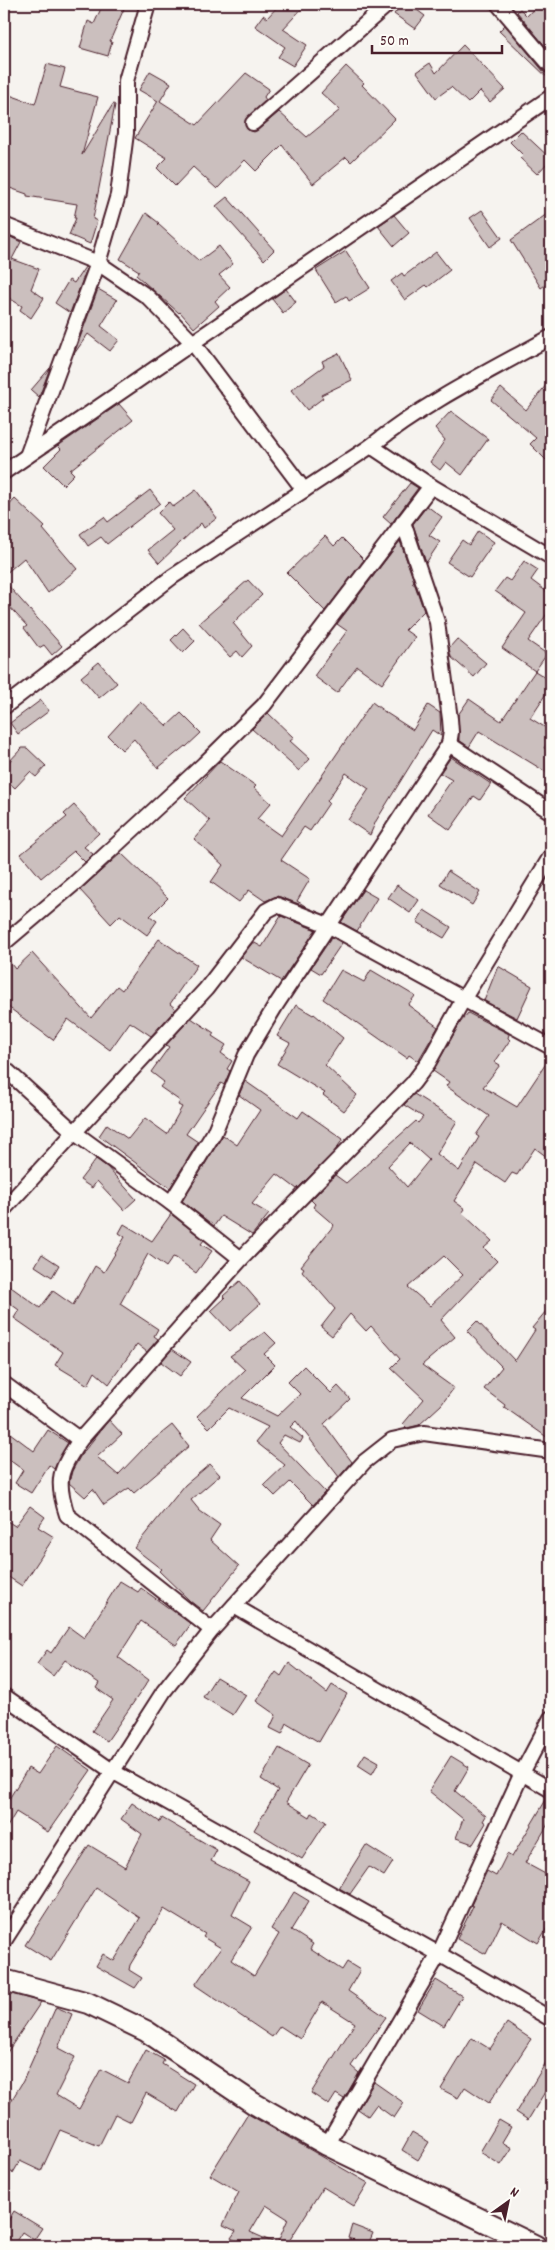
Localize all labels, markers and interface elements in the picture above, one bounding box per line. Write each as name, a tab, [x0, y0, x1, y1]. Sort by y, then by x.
scale bar	[372, 22, 502, 54]
text: 50 m	[380, 31, 409, 53]
north arrow	[482, 2178, 532, 2228]
text: N	[506, 2183, 522, 2203]

